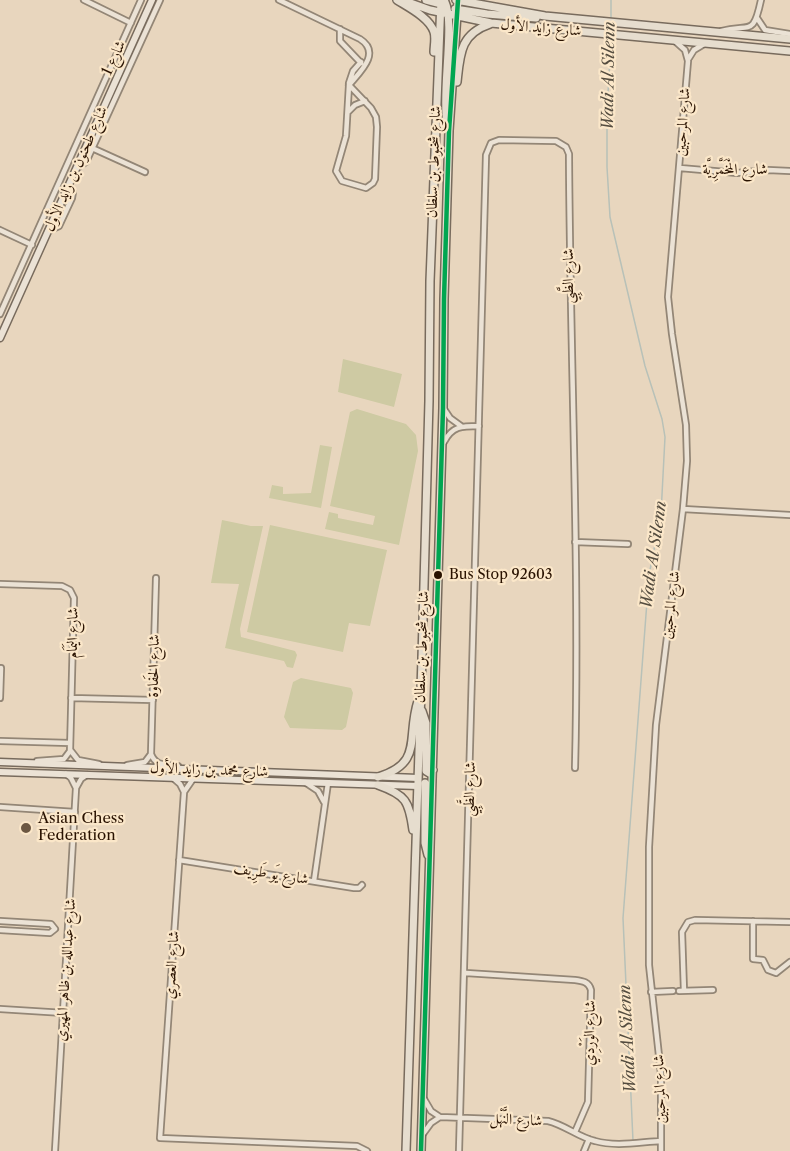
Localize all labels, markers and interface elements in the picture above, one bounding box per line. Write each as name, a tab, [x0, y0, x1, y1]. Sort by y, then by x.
street label: شارع زايد الأول	[500, 16, 582, 40]
water label: Wadi Al Silenn	[598, 21, 620, 131]
street label: شارع 1	[98, 38, 130, 78]
street label: شارع المرحبين	[672, 87, 694, 157]
street label: شارع طحنون بن زايد الأول	[40, 104, 112, 234]
street label: شارع شخبوط بن سلطان	[423, 106, 445, 218]
street label: شارع المْخَمَّرِيَّة	[702, 161, 768, 179]
street label: شارع الظَّبِي	[560, 248, 578, 304]
water label: Wadi Al Silenn	[637, 500, 671, 610]
place label: Bus Stop 92603	[449, 567, 553, 583]
marker: Bus Stop 92603	[432, 569, 444, 581]
street label: شارع المرحبين	[658, 570, 684, 640]
street label: شارع شخبوط بن سلطان	[411, 591, 433, 703]
street label: شارع اليَمَام	[64, 607, 82, 659]
street label: شارع الحَفاوة	[144, 634, 164, 698]
street label: شارع محمد بن زايد الأول	[150, 759, 268, 781]
street label: شارع الظَّبِي	[460, 761, 480, 817]
place label: Asian Chess Federation	[38, 810, 124, 845]
marker: Asian Chess Federation	[19, 821, 33, 835]
street label: شارع يَو طَرِيف	[232, 859, 310, 889]
street label: شارع عبدالله بن ظاهر المهيري	[52, 898, 80, 1042]
street label: شارع العصري	[161, 930, 183, 1000]
water label: Wadi Al Silenn	[616, 984, 640, 1094]
street label: شارع الوَرْدِي	[580, 1000, 600, 1066]
street label: شارع المرحبين	[650, 1054, 670, 1124]
street label: شارع النَّهْل	[489, 1110, 543, 1130]

